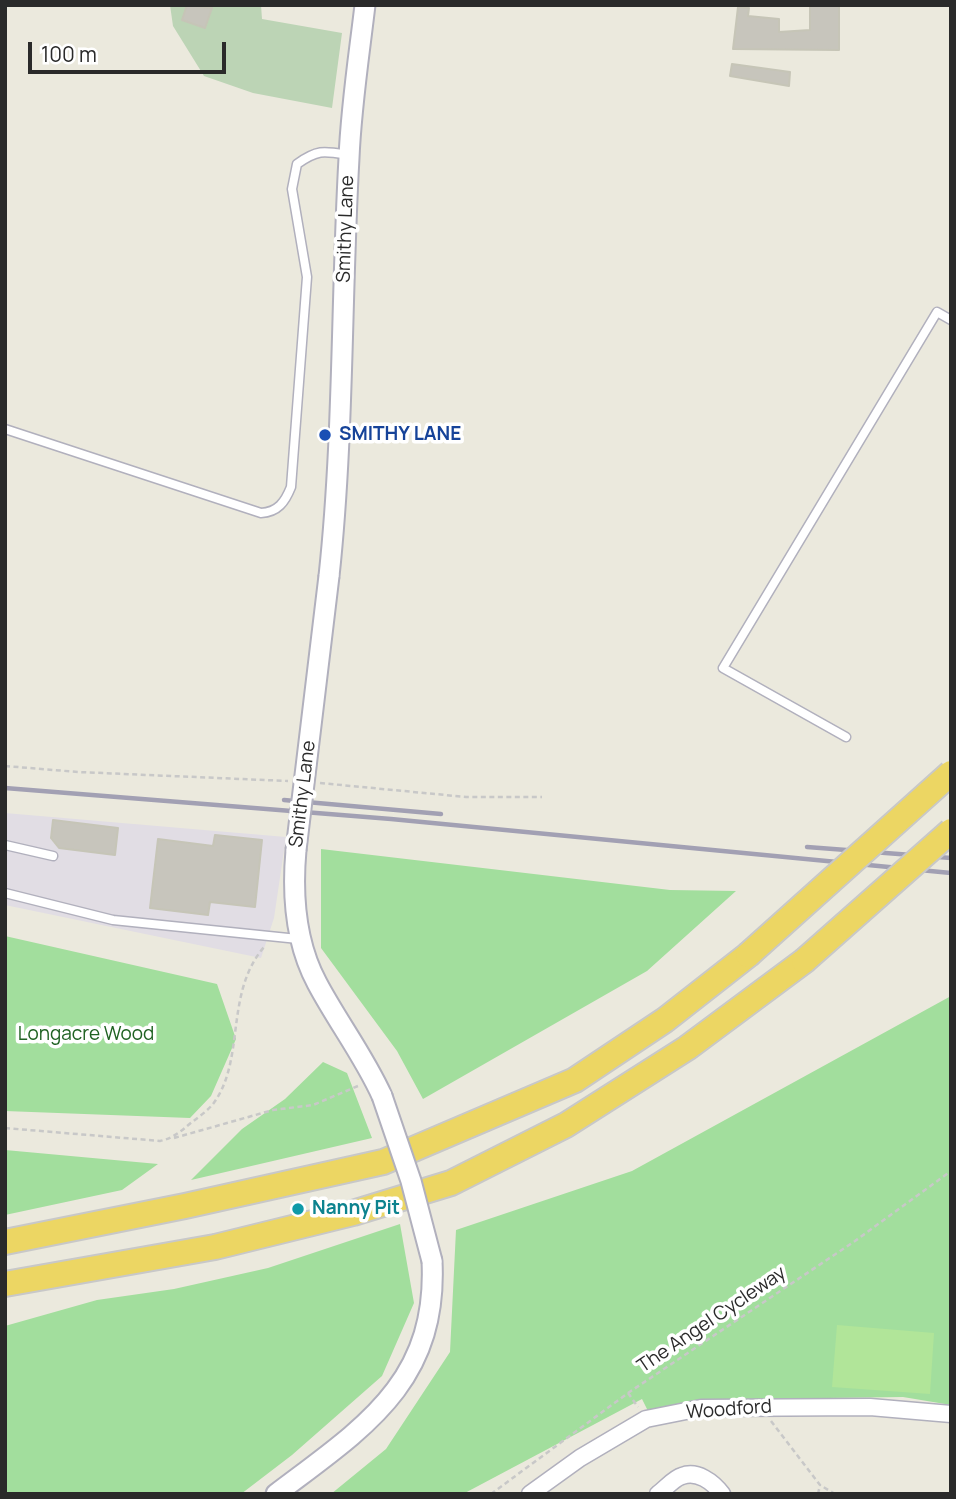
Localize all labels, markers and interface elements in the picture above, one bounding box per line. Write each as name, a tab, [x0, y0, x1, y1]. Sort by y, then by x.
scale bar	[32, 28, 229, 72]
text: 100 m	[41, 40, 97, 68]
street label: Smithy Lane	[333, 175, 359, 283]
place label: SMITHY LANE	[339, 424, 461, 446]
marker: SMITHY LANE	[317, 427, 333, 443]
street label: Smithy Lane	[285, 739, 321, 849]
park label: Longacre Wood	[18, 1024, 154, 1046]
place label: Nanny Pit	[312, 1198, 400, 1220]
marker: Nanny Pit	[290, 1201, 306, 1217]
street label: The Angel Cycleway	[633, 1262, 791, 1378]
street label: Woodford	[685, 1396, 773, 1424]

